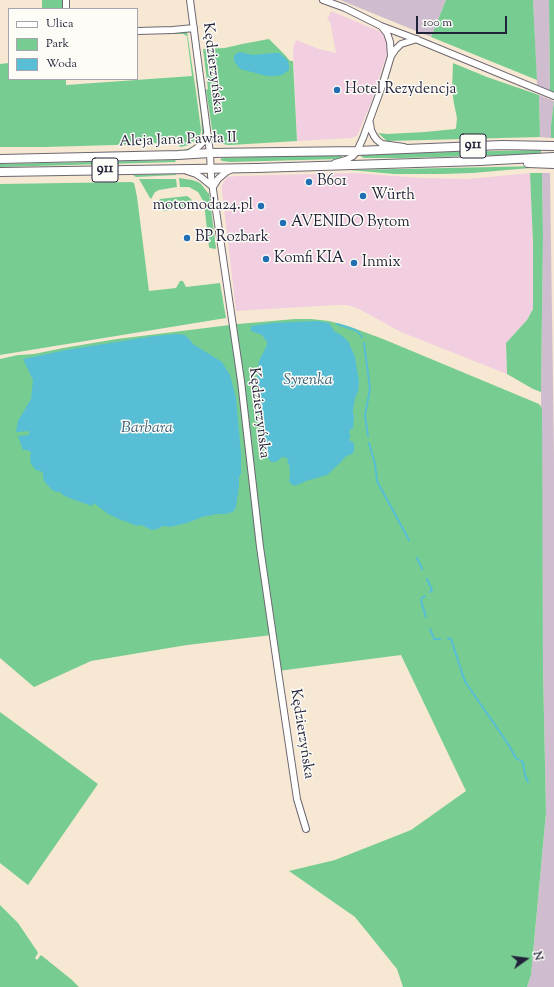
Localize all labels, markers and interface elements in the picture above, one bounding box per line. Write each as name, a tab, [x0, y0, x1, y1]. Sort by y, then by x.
legend	[8, 8, 138, 80]
scale bar	[418, 8, 509, 34]
text: 100 m	[423, 14, 452, 32]
text: Ulica	[46, 15, 73, 33]
street label: Kędzierzyńska	[198, 22, 226, 114]
text: Park	[46, 35, 69, 53]
text: Woda	[46, 55, 77, 73]
place label: Hotel Rezydencja	[345, 81, 456, 99]
marker: Hotel Rezydencja	[332, 85, 342, 95]
street label: Aleja Jana Pawła II	[119, 130, 237, 152]
road number: 911	[460, 134, 486, 158]
road number: 911	[92, 158, 118, 182]
place label: B601	[317, 173, 347, 191]
marker: B601	[304, 177, 314, 187]
place label: Würth	[371, 187, 415, 205]
marker: Würth	[358, 191, 368, 201]
place label: motomoda24.pl	[153, 197, 253, 215]
marker: motomoda24.pl	[256, 201, 266, 211]
place label: AVENIDO Bytom	[291, 214, 410, 232]
marker: AVENIDO Bytom	[278, 218, 288, 228]
place label: BP Rozbark	[195, 229, 269, 247]
marker: BP Rozbark	[182, 233, 192, 243]
place label: Komfi KIA	[274, 250, 344, 268]
marker: Komfi KIA	[261, 254, 271, 264]
place label: Inmix	[362, 254, 401, 272]
marker: Inmix	[349, 258, 359, 268]
street label: Kędzierzyńska	[244, 367, 272, 459]
water label: Syrenka	[283, 371, 333, 391]
water label: Barbara	[121, 419, 173, 439]
street label: Kędzierzyńska	[285, 688, 317, 780]
north arrow	[506, 939, 546, 979]
text: N	[529, 950, 546, 962]

